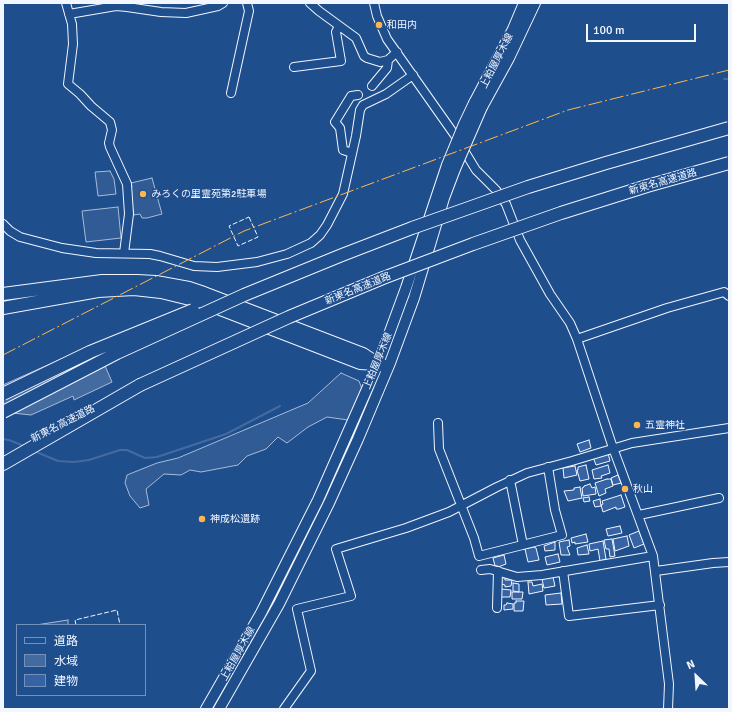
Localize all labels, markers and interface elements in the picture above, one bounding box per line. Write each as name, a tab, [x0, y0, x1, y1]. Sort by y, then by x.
scale bar	[588, 16, 698, 42]
place label: 和田内	[387, 19, 417, 31]
marker: 和田内	[374, 20, 384, 30]
text: 100 m	[593, 23, 625, 38]
street label: 上粕屋厚木線	[478, 32, 516, 90]
street label: 新東名高速道路	[628, 167, 698, 197]
place label: みろくの里霊苑第2駐車場	[151, 188, 266, 200]
marker: みろくの里霊苑第2駐車場	[138, 189, 148, 199]
street label: 新東名高速道路	[323, 270, 393, 308]
street label: 上粕屋厚木線	[361, 331, 395, 391]
street label: 新東名高速道路	[29, 403, 97, 445]
place label: 五霊神社	[645, 419, 685, 431]
marker: 五霊神社	[632, 420, 642, 430]
place label: 秋山	[633, 483, 653, 495]
marker: 秋山	[620, 484, 630, 494]
place label: 神成松遺跡	[210, 513, 260, 525]
marker: 神成松遺跡	[197, 514, 207, 524]
legend	[16, 624, 146, 696]
street label: 上粕屋厚木線	[218, 625, 258, 683]
text: 道路	[54, 634, 78, 649]
text: 水域	[54, 654, 78, 669]
north arrow	[676, 656, 716, 696]
text: N	[685, 657, 697, 672]
text: 建物	[54, 674, 78, 689]

